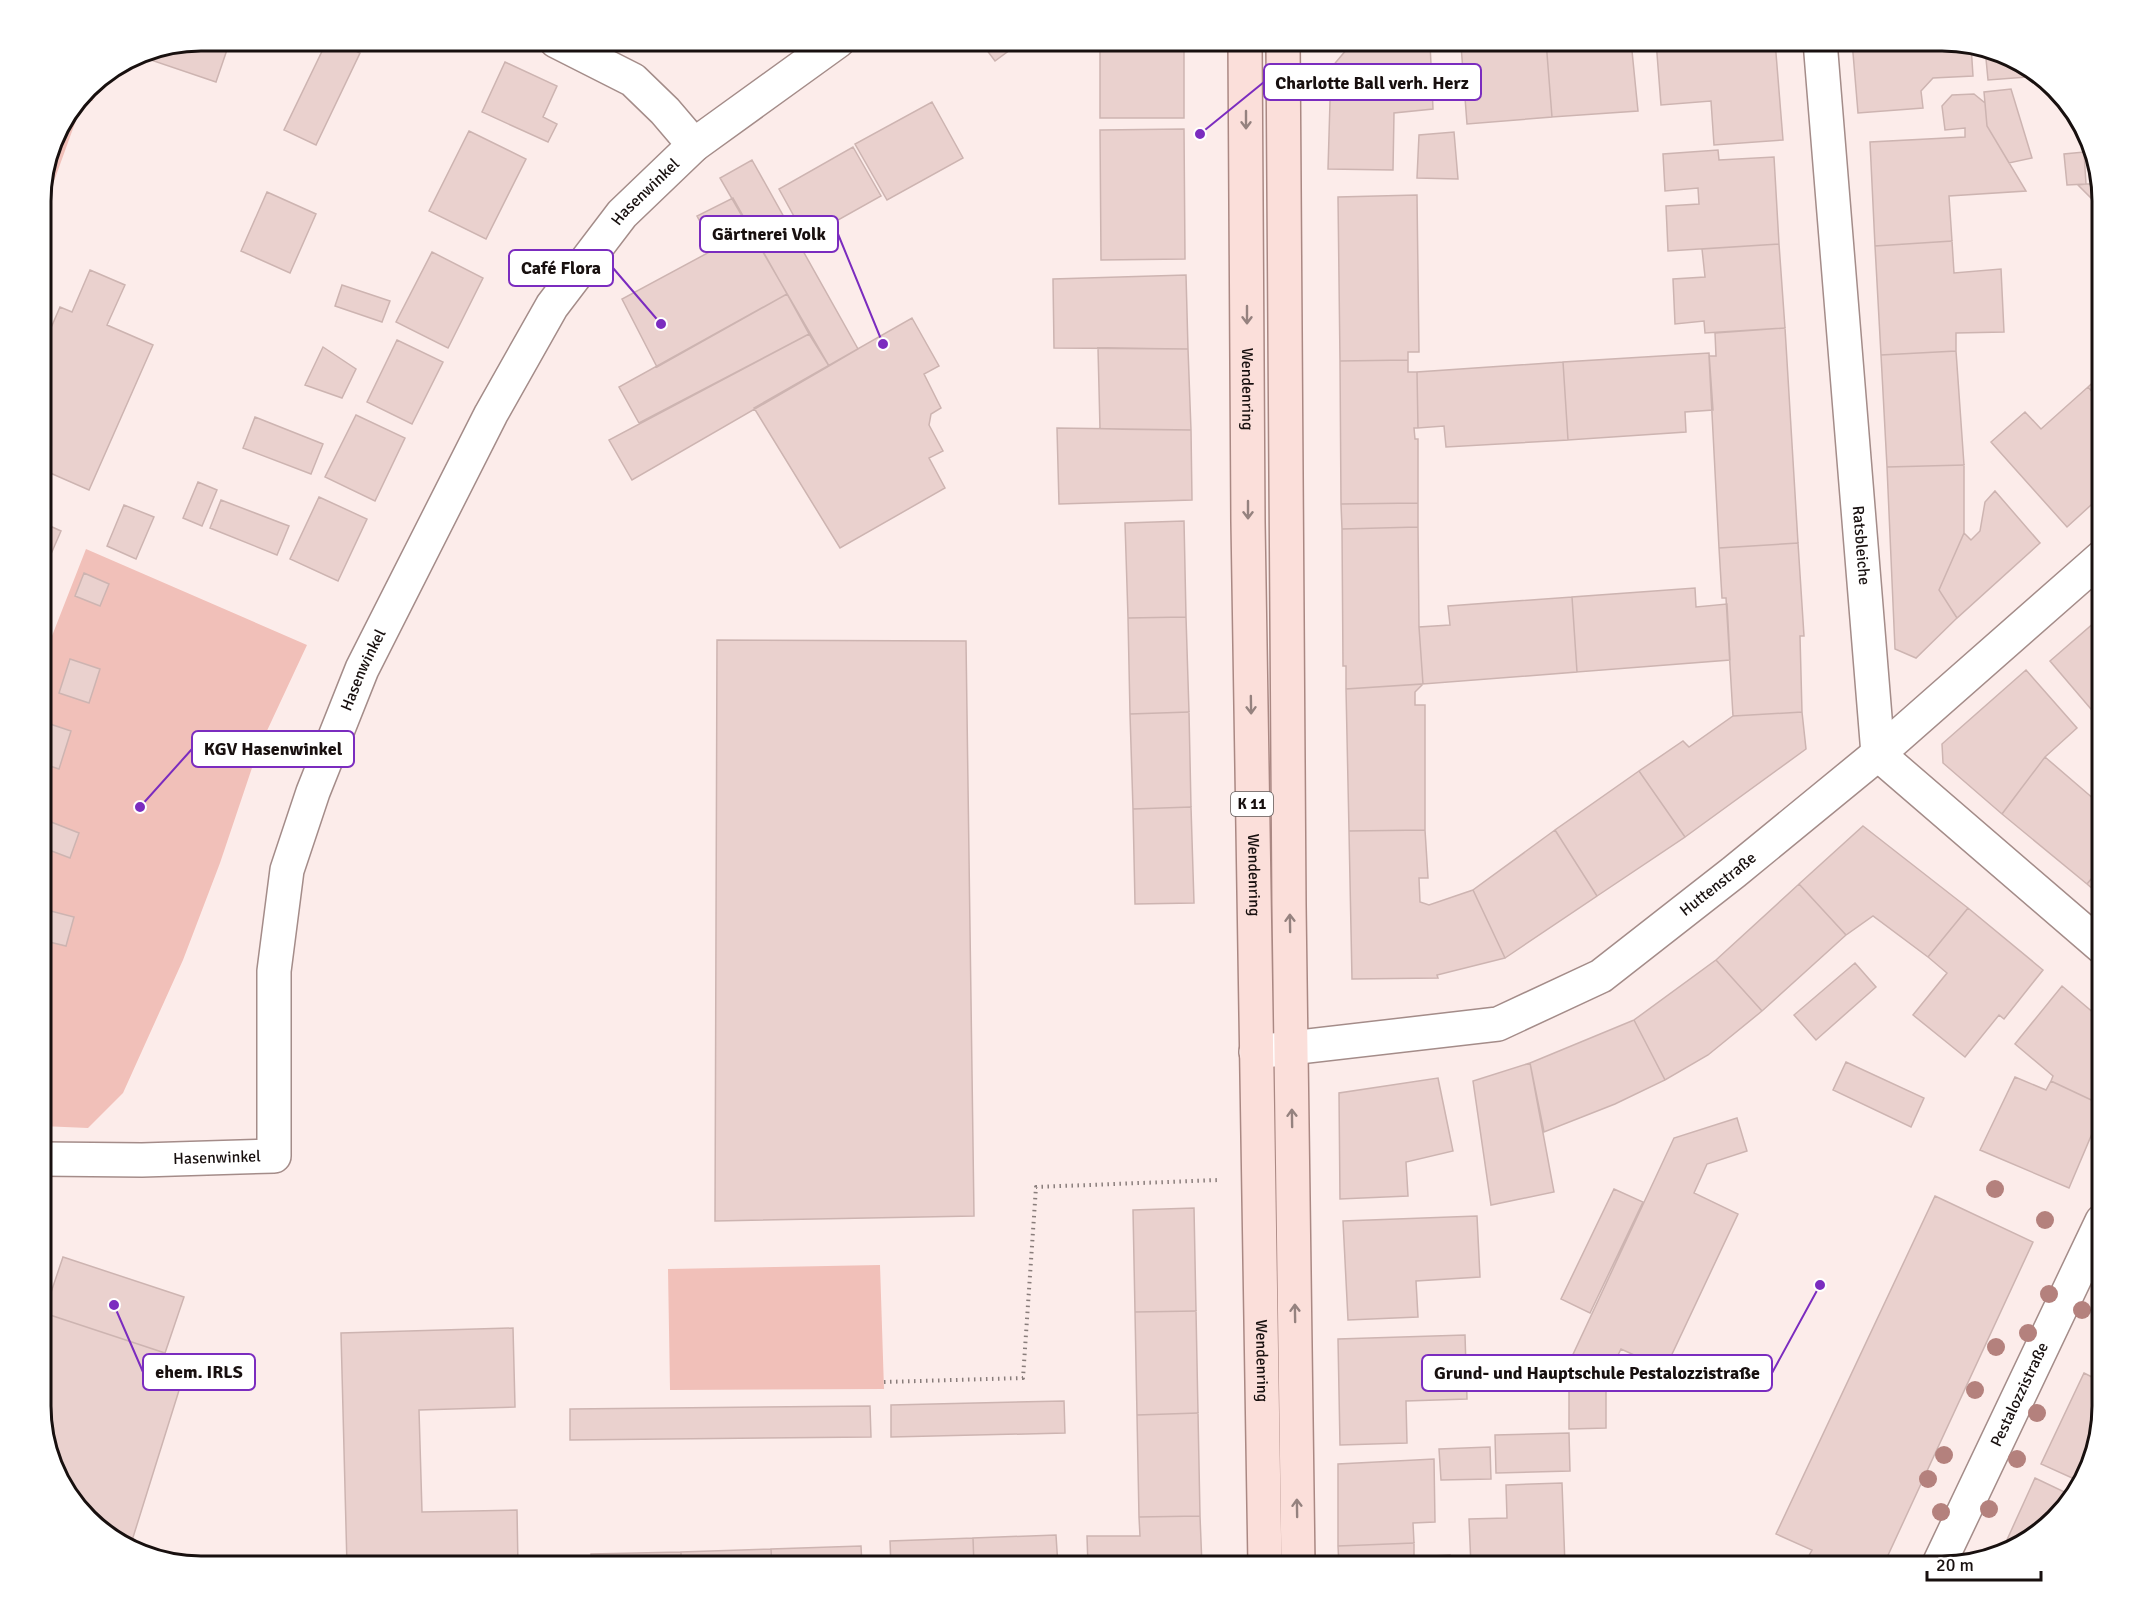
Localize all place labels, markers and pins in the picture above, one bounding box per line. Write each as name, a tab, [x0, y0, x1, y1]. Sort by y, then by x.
callout: Charlotte Ball verh. Herz	[1264, 64, 1481, 100]
callout: Gärtnerei Volk	[700, 216, 838, 252]
callout: Café Flora	[509, 250, 613, 286]
callout: KGV Hasenwinkel	[192, 731, 354, 767]
callout: ehem. IRLS	[143, 1354, 255, 1390]
callout: Grund- und Hauptschule Pestalozzistraße	[1422, 1355, 1772, 1391]

